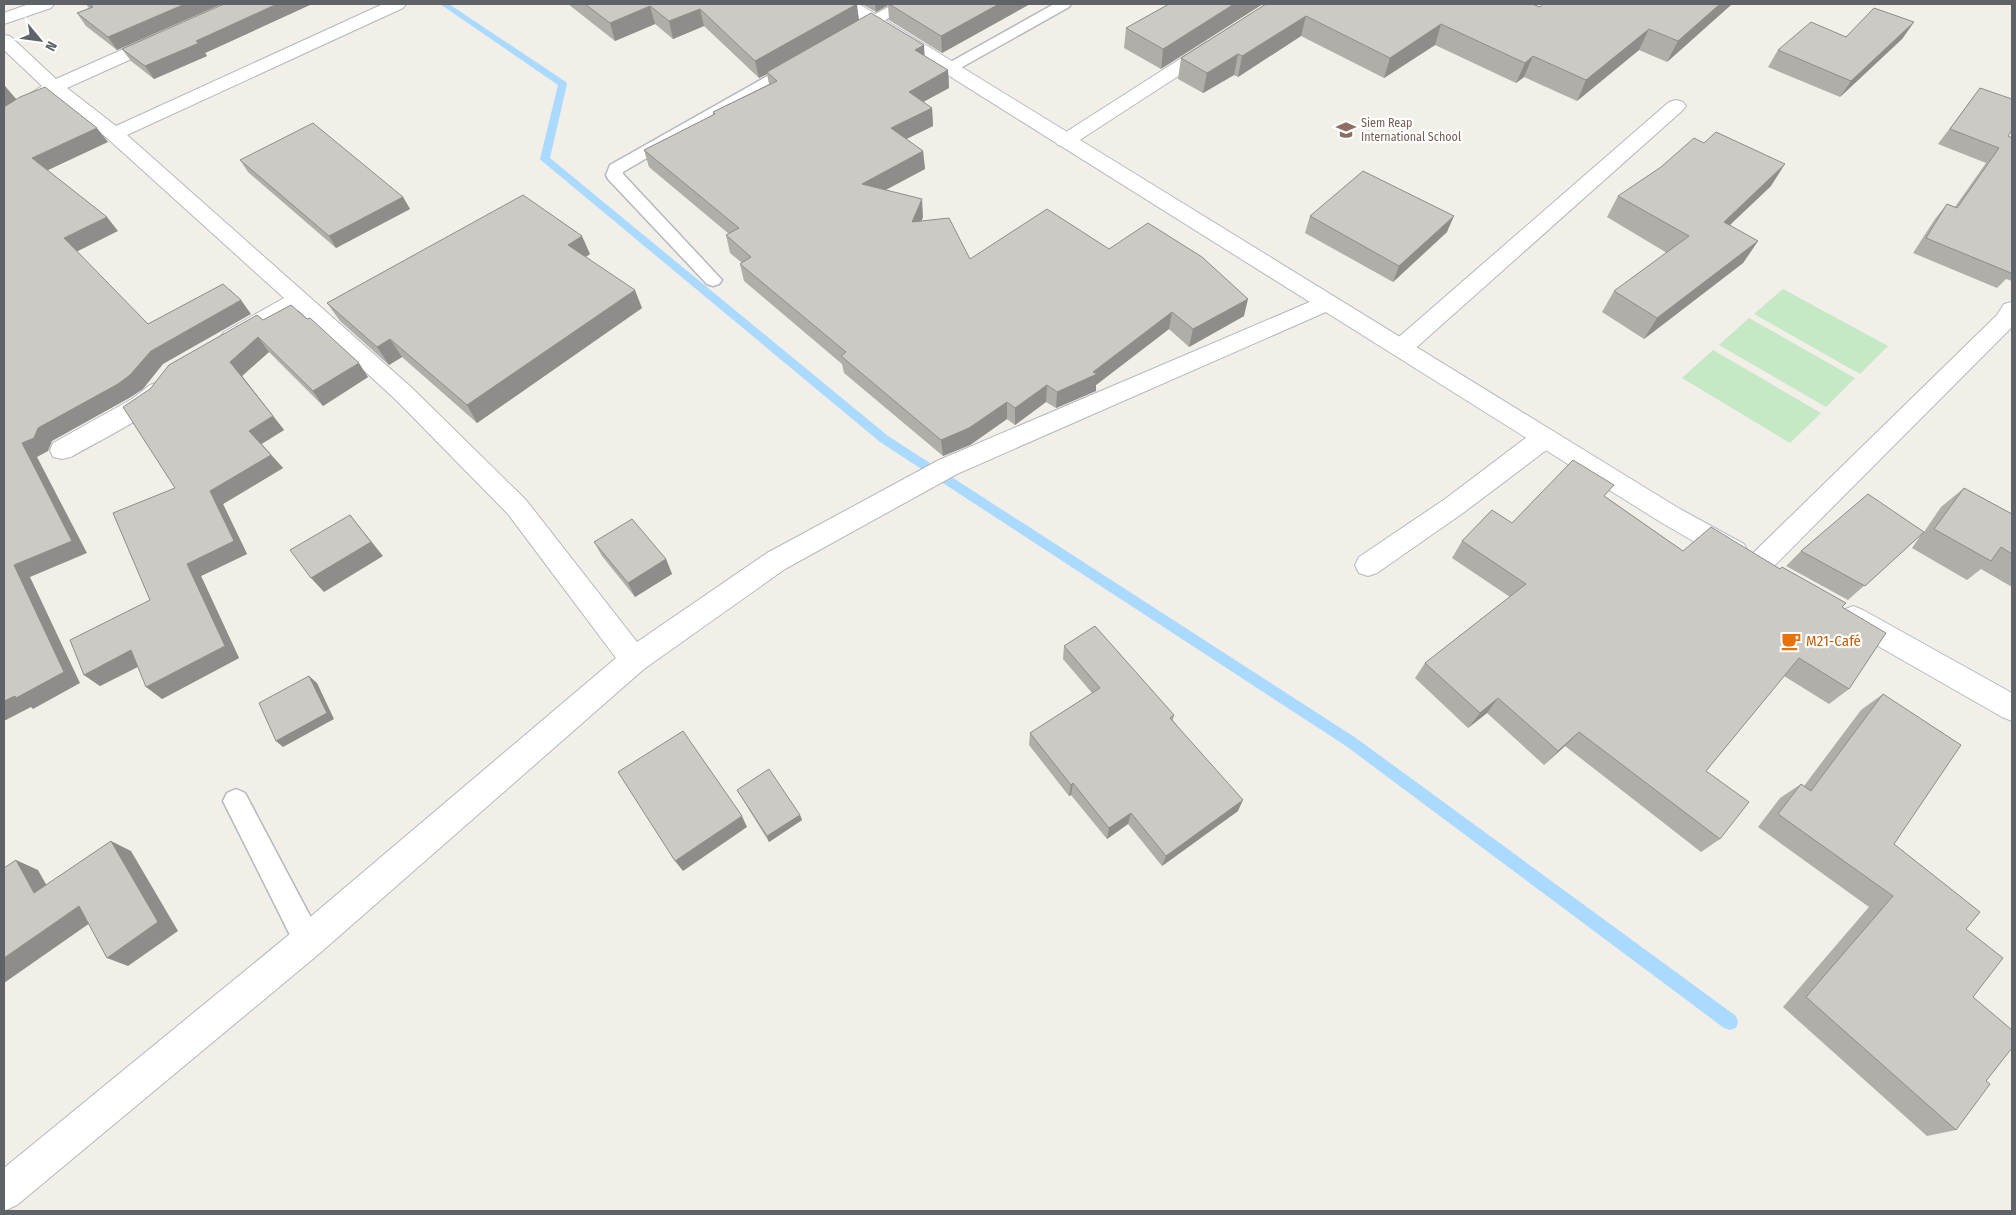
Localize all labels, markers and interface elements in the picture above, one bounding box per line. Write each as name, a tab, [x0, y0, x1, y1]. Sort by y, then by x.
north arrow	[15, 15, 65, 65]
text: N	[41, 38, 60, 54]
place label: Siem Reap International School	[1361, 116, 1461, 144]
school or university icon: Siem Reap International School	[1335, 119, 1357, 141]
cafe icon: M21-Café	[1780, 630, 1802, 652]
place label: M21-Café	[1806, 632, 1861, 650]

